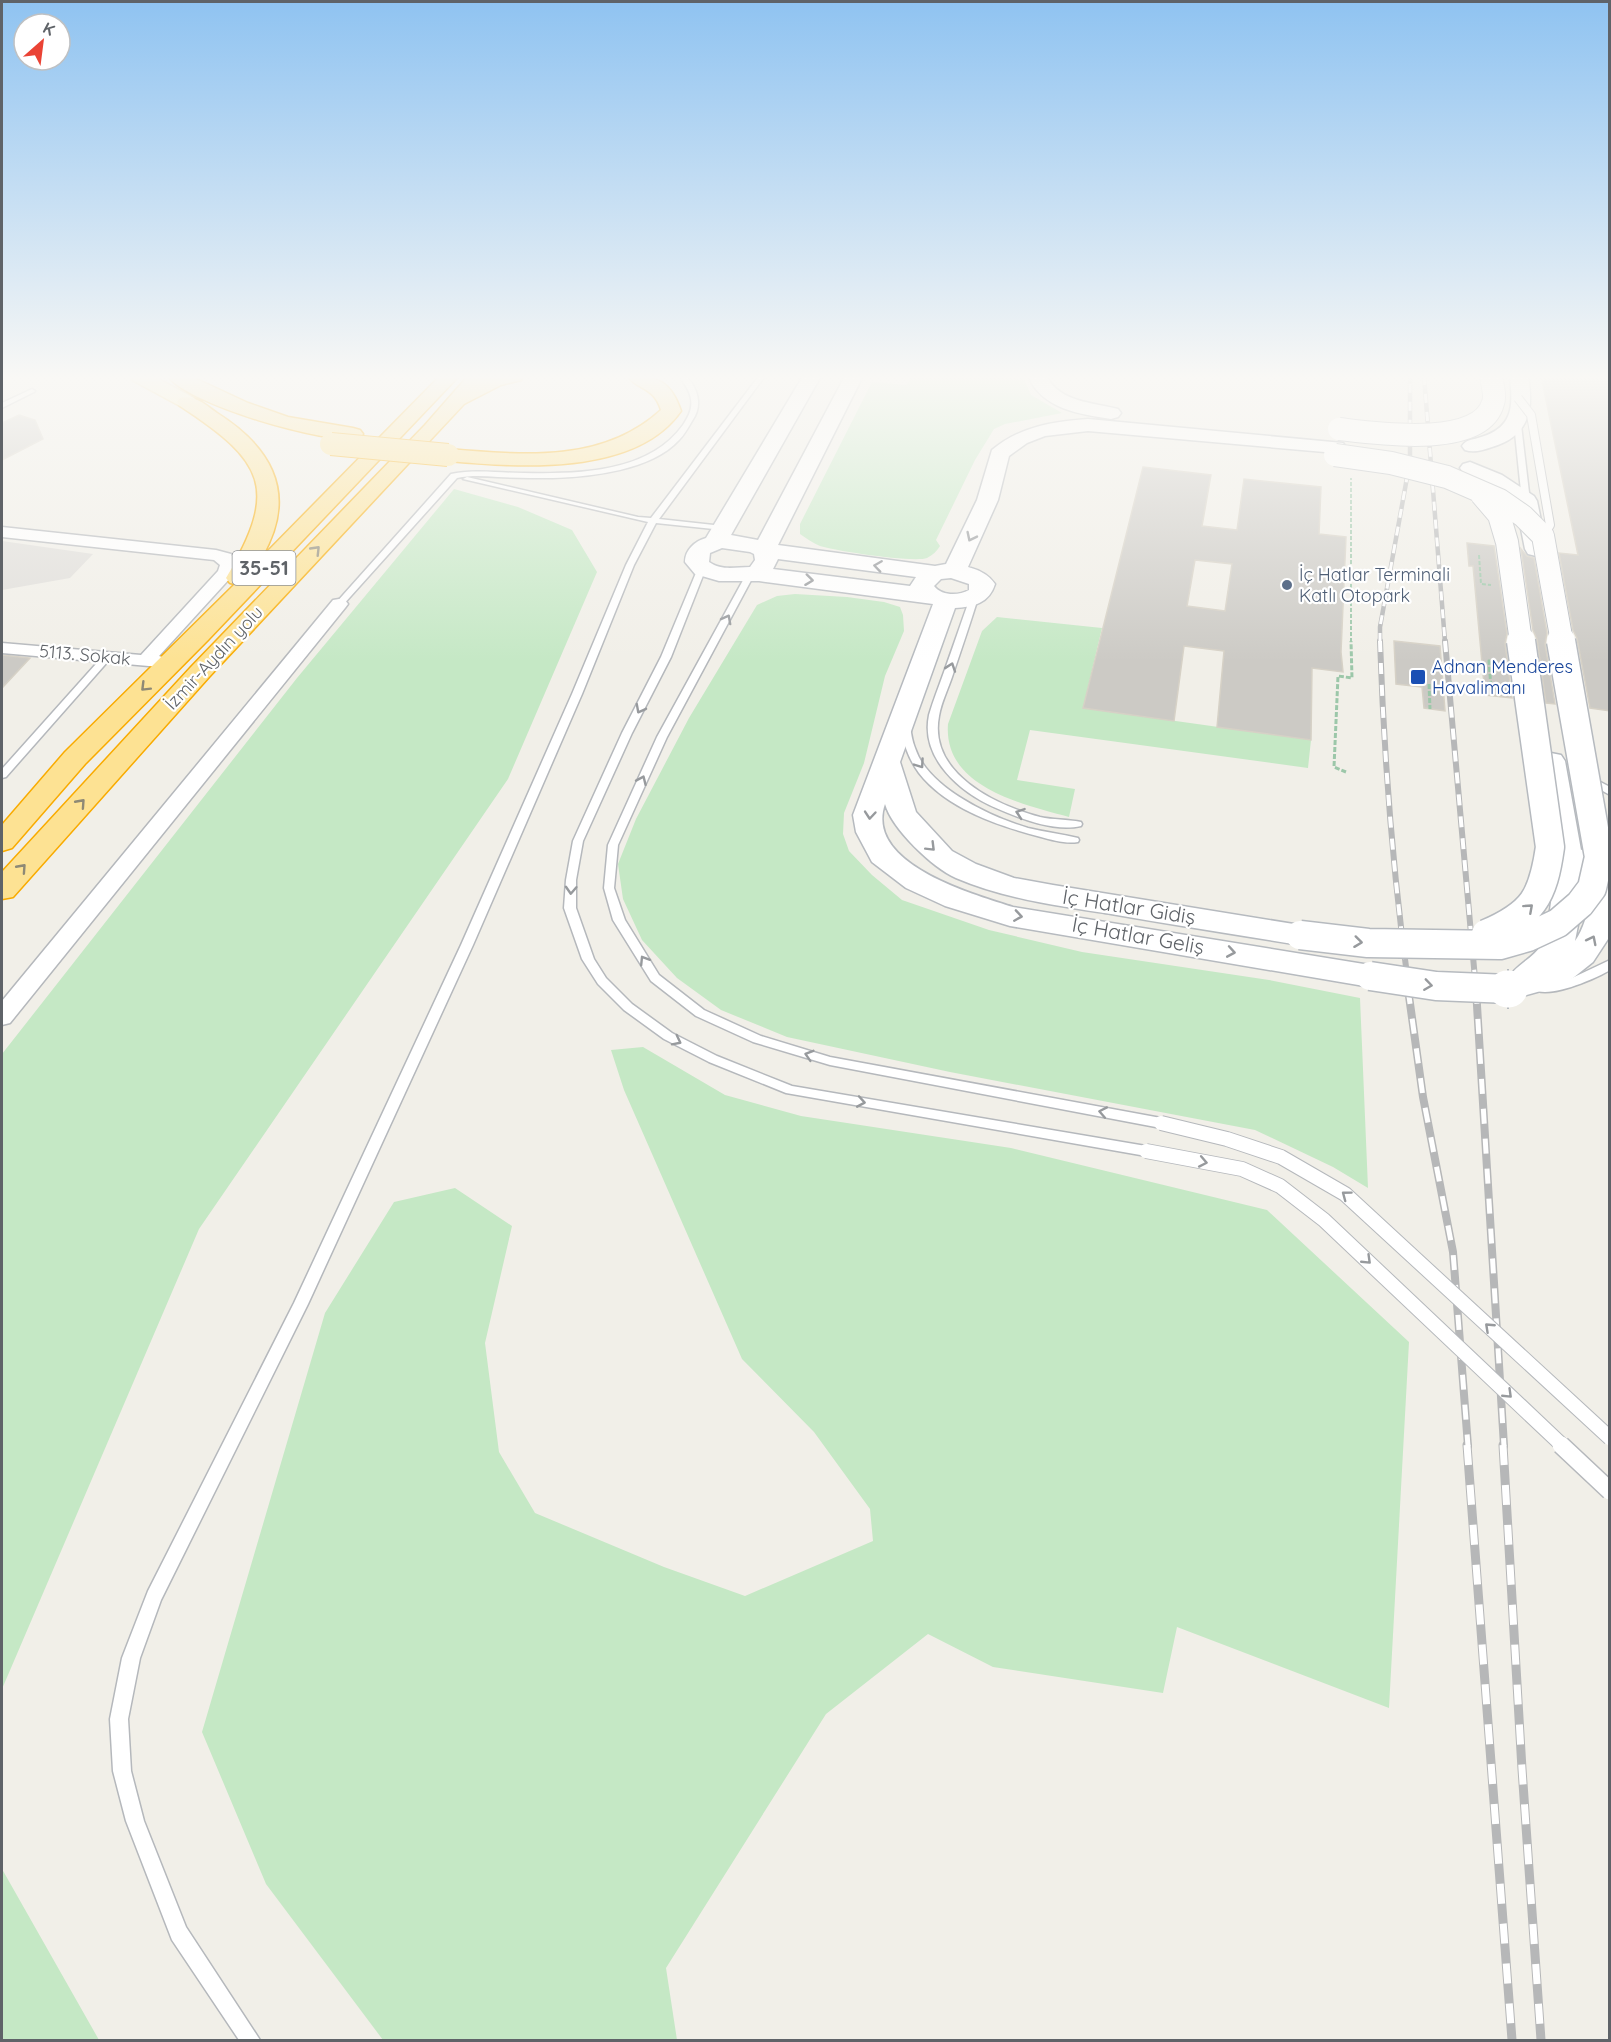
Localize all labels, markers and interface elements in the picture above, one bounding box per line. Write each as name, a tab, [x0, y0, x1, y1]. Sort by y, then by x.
north arrow	[12, 12, 72, 72]
text: K	[40, 17, 58, 40]
one-way arrow	[967, 531, 978, 542]
one-way arrow	[309, 547, 320, 557]
road number: 35-51	[232, 551, 296, 585]
one-way arrow	[873, 560, 882, 572]
place label: İç Hatlar Terminali Katlı Otopark	[1299, 563, 1450, 607]
one-way arrow	[804, 574, 814, 586]
marker: İç Hatlar Terminali Katlı Otopark	[1280, 578, 1294, 592]
street label: İzmir-Aydın yolu	[160, 601, 268, 715]
one-way arrow	[720, 615, 731, 625]
street label: 5113. Sokak	[38, 639, 132, 670]
place label: Adnan Menderes Havalimanı	[1432, 655, 1573, 699]
one-way arrow	[944, 662, 957, 673]
marker: Adnan Menderes Havalimanı	[1409, 668, 1427, 686]
one-way arrow	[141, 680, 152, 691]
one-way arrow	[636, 703, 647, 713]
one-way arrow	[913, 758, 924, 769]
one-way arrow	[635, 776, 647, 787]
one-way arrow	[74, 799, 85, 809]
one-way arrow	[1015, 808, 1026, 820]
one-way arrow	[863, 811, 876, 820]
one-way arrow	[924, 840, 935, 850]
one-way arrow	[15, 864, 26, 875]
street label: İç Hatlar Gidiş	[1061, 883, 1198, 929]
one-way arrow	[564, 885, 577, 894]
one-way arrow	[1522, 904, 1533, 915]
one-way arrow	[1014, 910, 1023, 922]
street label: İç Hatlar Geliş	[1070, 911, 1206, 959]
one-way arrow	[1353, 935, 1363, 948]
one-way arrow	[1585, 935, 1596, 946]
one-way arrow	[1226, 945, 1236, 958]
one-way arrow	[639, 956, 651, 966]
one-way arrow	[1423, 978, 1432, 990]
one-way arrow	[671, 1033, 682, 1045]
one-way arrow	[804, 1050, 815, 1062]
one-way arrow	[855, 1095, 865, 1108]
one-way arrow	[1099, 1106, 1109, 1119]
one-way arrow	[1198, 1155, 1208, 1168]
one-way arrow	[1341, 1192, 1352, 1203]
one-way arrow	[1360, 1253, 1370, 1264]
one-way arrow	[1486, 1323, 1496, 1334]
one-way arrow	[1501, 1387, 1512, 1398]

